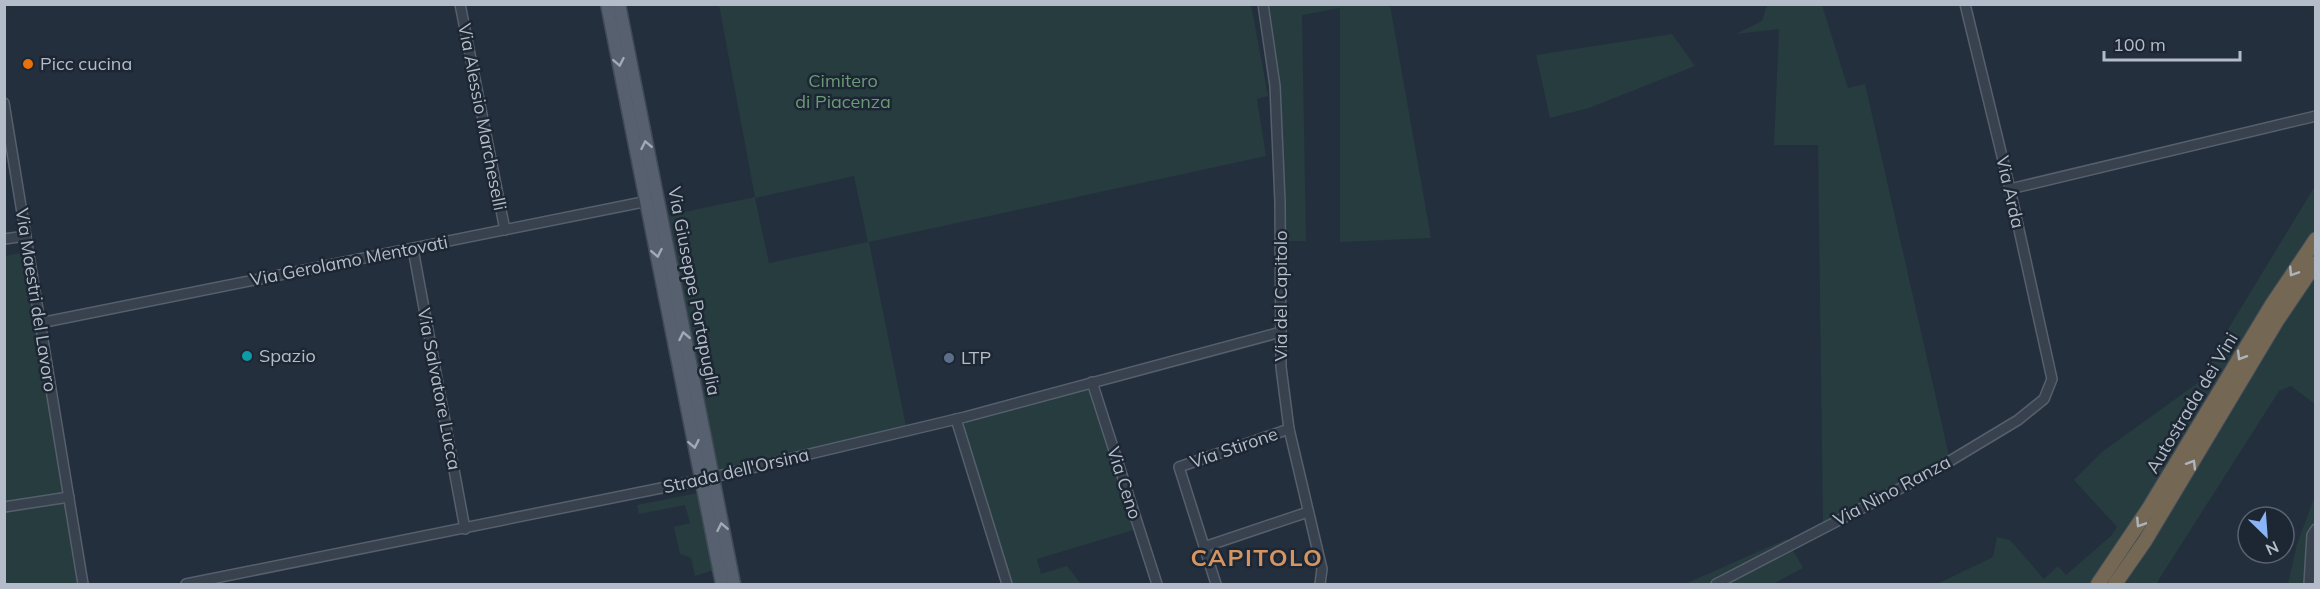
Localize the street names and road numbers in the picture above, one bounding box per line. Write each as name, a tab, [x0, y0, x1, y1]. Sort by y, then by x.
street label: Via Alessio Marcheselli	[453, 21, 512, 212]
street label: Via Arda	[1991, 153, 2030, 230]
street label: Via Giuseppe Portapuglia	[663, 185, 726, 397]
street label: Via Maestri del Lavoro	[11, 206, 62, 393]
street label: Via Gerolamo Mentovati	[248, 230, 450, 291]
street label: Via del Capitolo	[1269, 231, 1292, 361]
street label: Via Salvatore Lucca	[412, 306, 466, 472]
street label: Autostrada dei Vini	[2140, 328, 2243, 477]
street label: Via Stirone	[1187, 422, 1281, 473]
street label: Strada dell'Orsina	[661, 443, 811, 498]
street label: Via Ceno	[1102, 444, 1147, 522]
street label: Via Nino Ranza	[1829, 450, 1954, 531]

